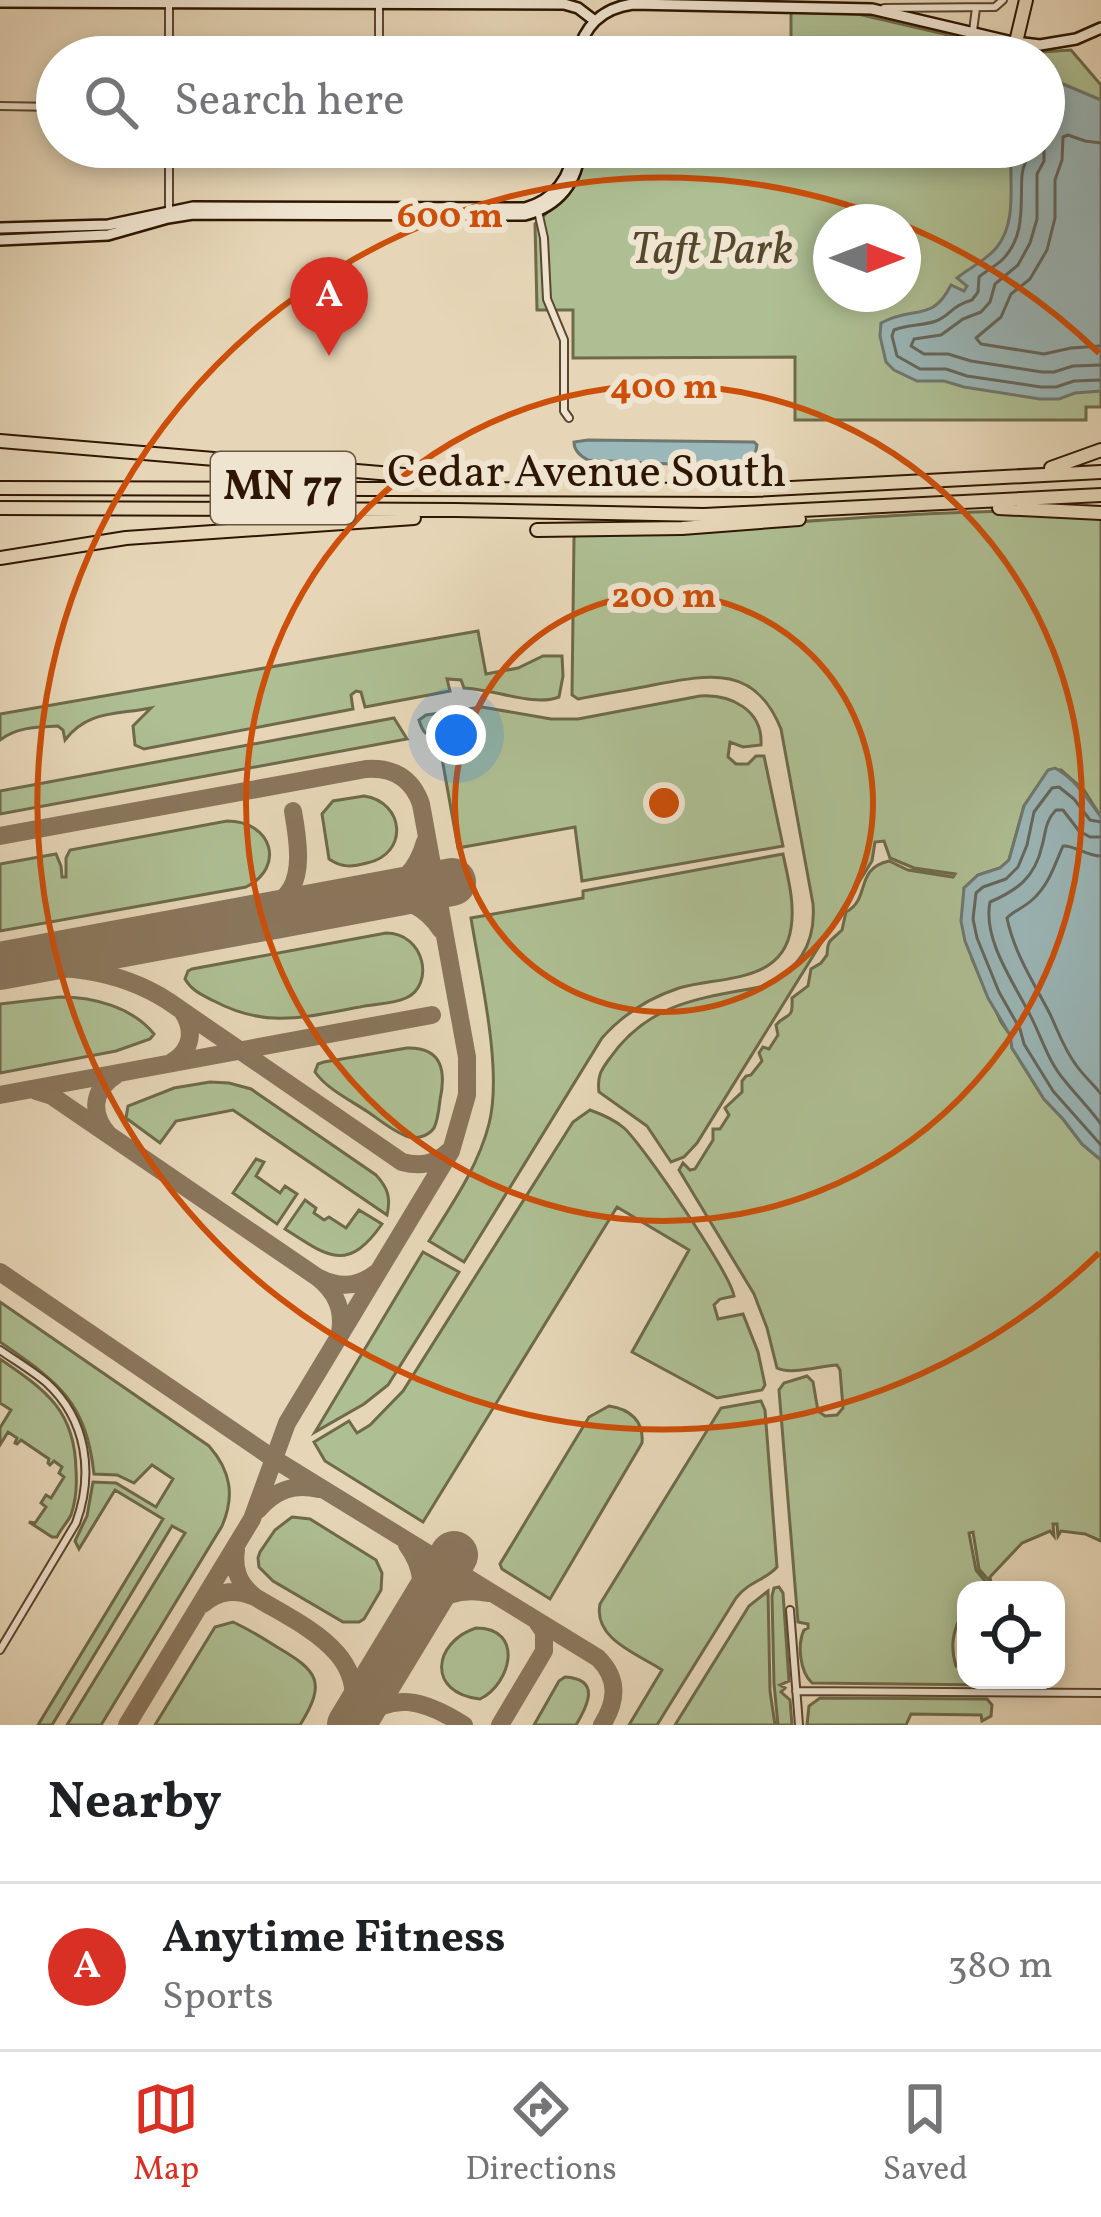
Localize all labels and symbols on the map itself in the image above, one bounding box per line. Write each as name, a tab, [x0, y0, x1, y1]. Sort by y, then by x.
text: 600 m	[397, 193, 503, 243]
north arrow	[813, 204, 921, 312]
park label: Taft Park	[631, 220, 793, 283]
pin: A	[290, 257, 368, 356]
text: 400 m	[610, 364, 718, 414]
street label: Cedar Avenue South	[387, 443, 787, 506]
road number: MN 77	[211, 452, 355, 524]
text: 200 m	[611, 573, 717, 623]
your location	[426, 705, 486, 765]
centre of rings	[643, 782, 685, 824]

